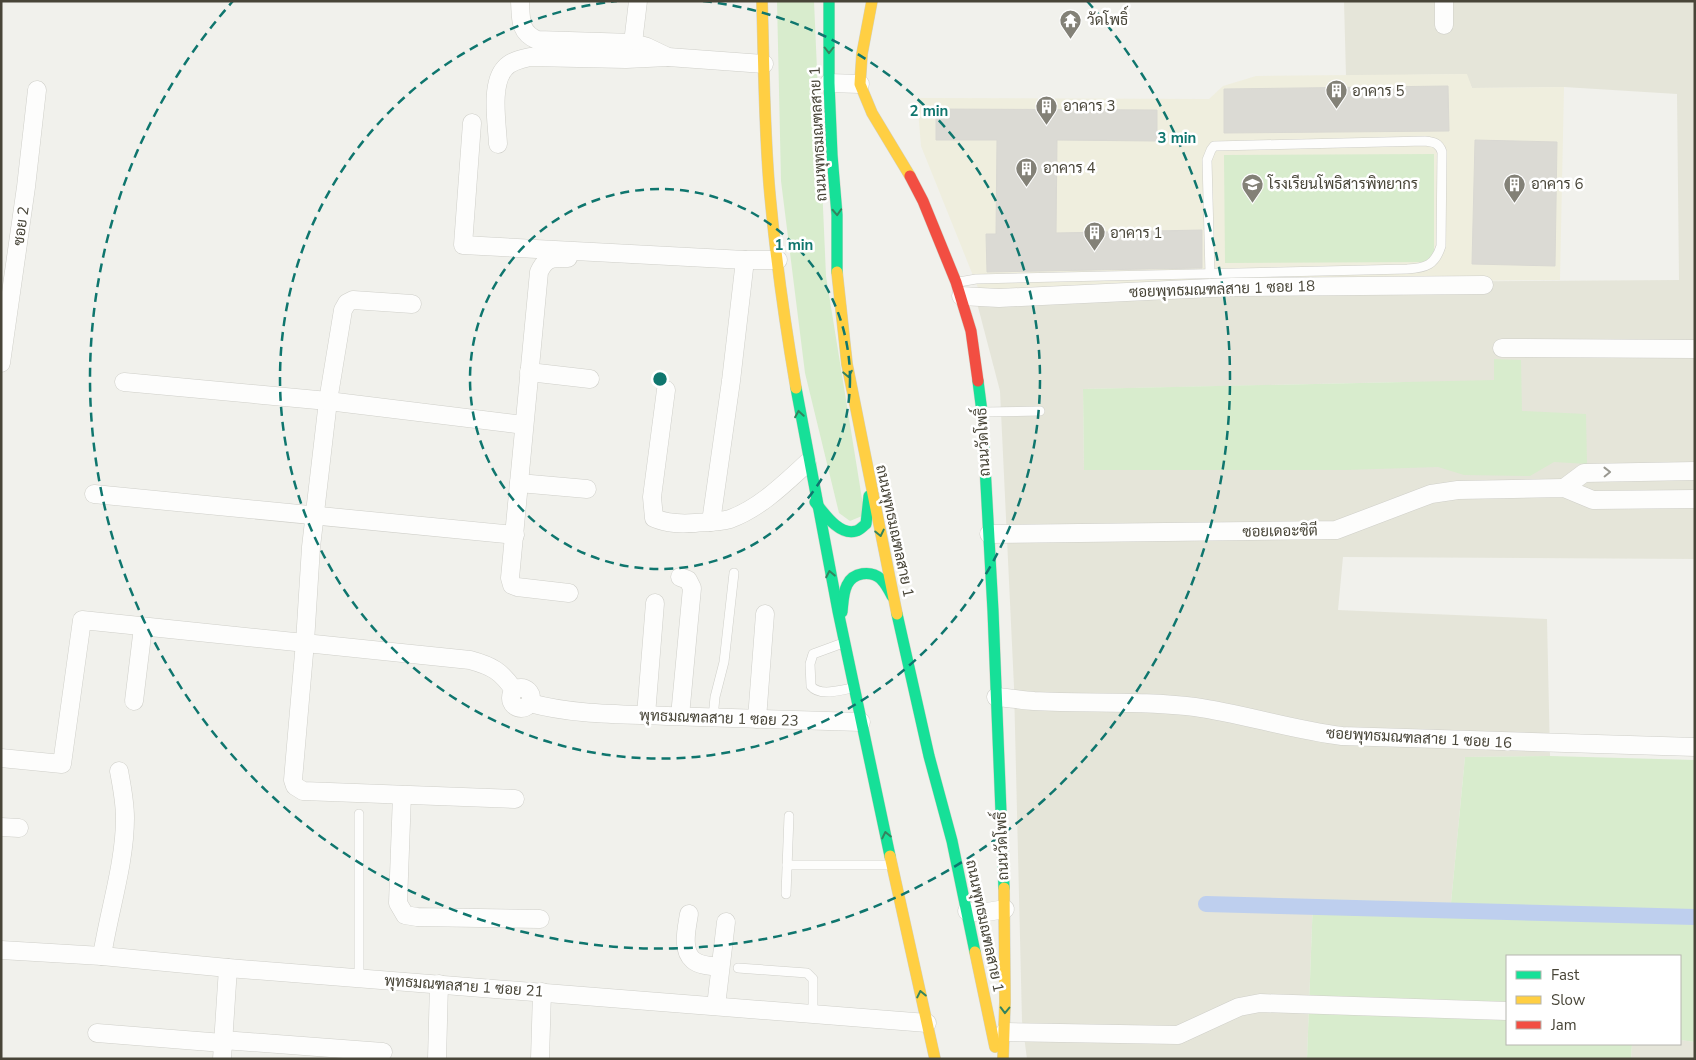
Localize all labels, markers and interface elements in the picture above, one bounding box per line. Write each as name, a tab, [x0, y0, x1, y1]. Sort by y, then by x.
place label: วัดโพธิ์	[1087, 5, 1128, 30]
temple icon: วัดโพธิ์	[1059, 8, 1083, 39]
one-way arrow	[824, 46, 834, 54]
street label: ถนนพุทธมณฑลสาย 1	[804, 66, 833, 202]
building icon: อาคาร 5	[1324, 79, 1348, 110]
place label: อาคาร 5	[1352, 81, 1405, 101]
building icon: อาคาร 3	[1035, 94, 1059, 125]
place label: อาคาร 3	[1063, 96, 1116, 116]
text: 2 min	[910, 101, 948, 121]
text: 3 min	[1158, 128, 1196, 148]
building icon: อาคาร 4	[1015, 156, 1039, 187]
place label: อาคาร 4	[1043, 158, 1096, 178]
school or university icon: โรงเรียนโพธิสารพิทยากร	[1240, 172, 1264, 203]
building icon: อาคาร 6	[1503, 172, 1527, 203]
place label: โรงเรียนโพธิสารพิทยากร	[1267, 174, 1418, 194]
place label: อาคาร 6	[1531, 174, 1584, 194]
street label: ซอย 2	[8, 205, 34, 247]
one-way arrow	[831, 209, 842, 217]
building icon: อาคาร 1	[1082, 221, 1106, 252]
place label: อาคาร 1	[1110, 223, 1163, 243]
text: 1 min	[775, 235, 813, 255]
street label: ซอยพุทธมณฑลสาย 1 ซอย 18	[1129, 276, 1315, 303]
centre of rings	[651, 370, 669, 388]
one-way arrow	[843, 370, 853, 378]
street label: ถนนวัดโพธิ์	[966, 407, 995, 477]
one-way arrow	[795, 410, 805, 419]
street label: ถนนพุทธมณฑลสาย 1	[870, 463, 919, 599]
one-way arrow	[1603, 467, 1611, 478]
street label: ซอยเดอะซิตี	[1242, 520, 1318, 542]
one-way arrow	[874, 529, 885, 538]
one-way arrow	[825, 569, 835, 578]
street label: พุทธมณฑลสาย 1 ซอย 23	[639, 705, 799, 732]
street label: ซอยพุทธมณฑลสาย 1 ซอย 16	[1325, 723, 1512, 754]
street label: ถนนวัดโพธิ์	[985, 811, 1013, 881]
one-way arrow	[881, 831, 892, 840]
street label: ถนนพุทธมณฑลสาย 1	[960, 858, 1009, 994]
legend	[1506, 955, 1681, 1045]
text: Fast	[1551, 965, 1580, 985]
street label: พุทธมณฑลสาย 1 ซอย 21	[384, 970, 544, 1003]
one-way arrow	[916, 990, 926, 999]
text: Slow	[1551, 990, 1586, 1010]
one-way arrow	[1000, 1006, 1010, 1014]
text: Jam	[1550, 1015, 1577, 1035]

